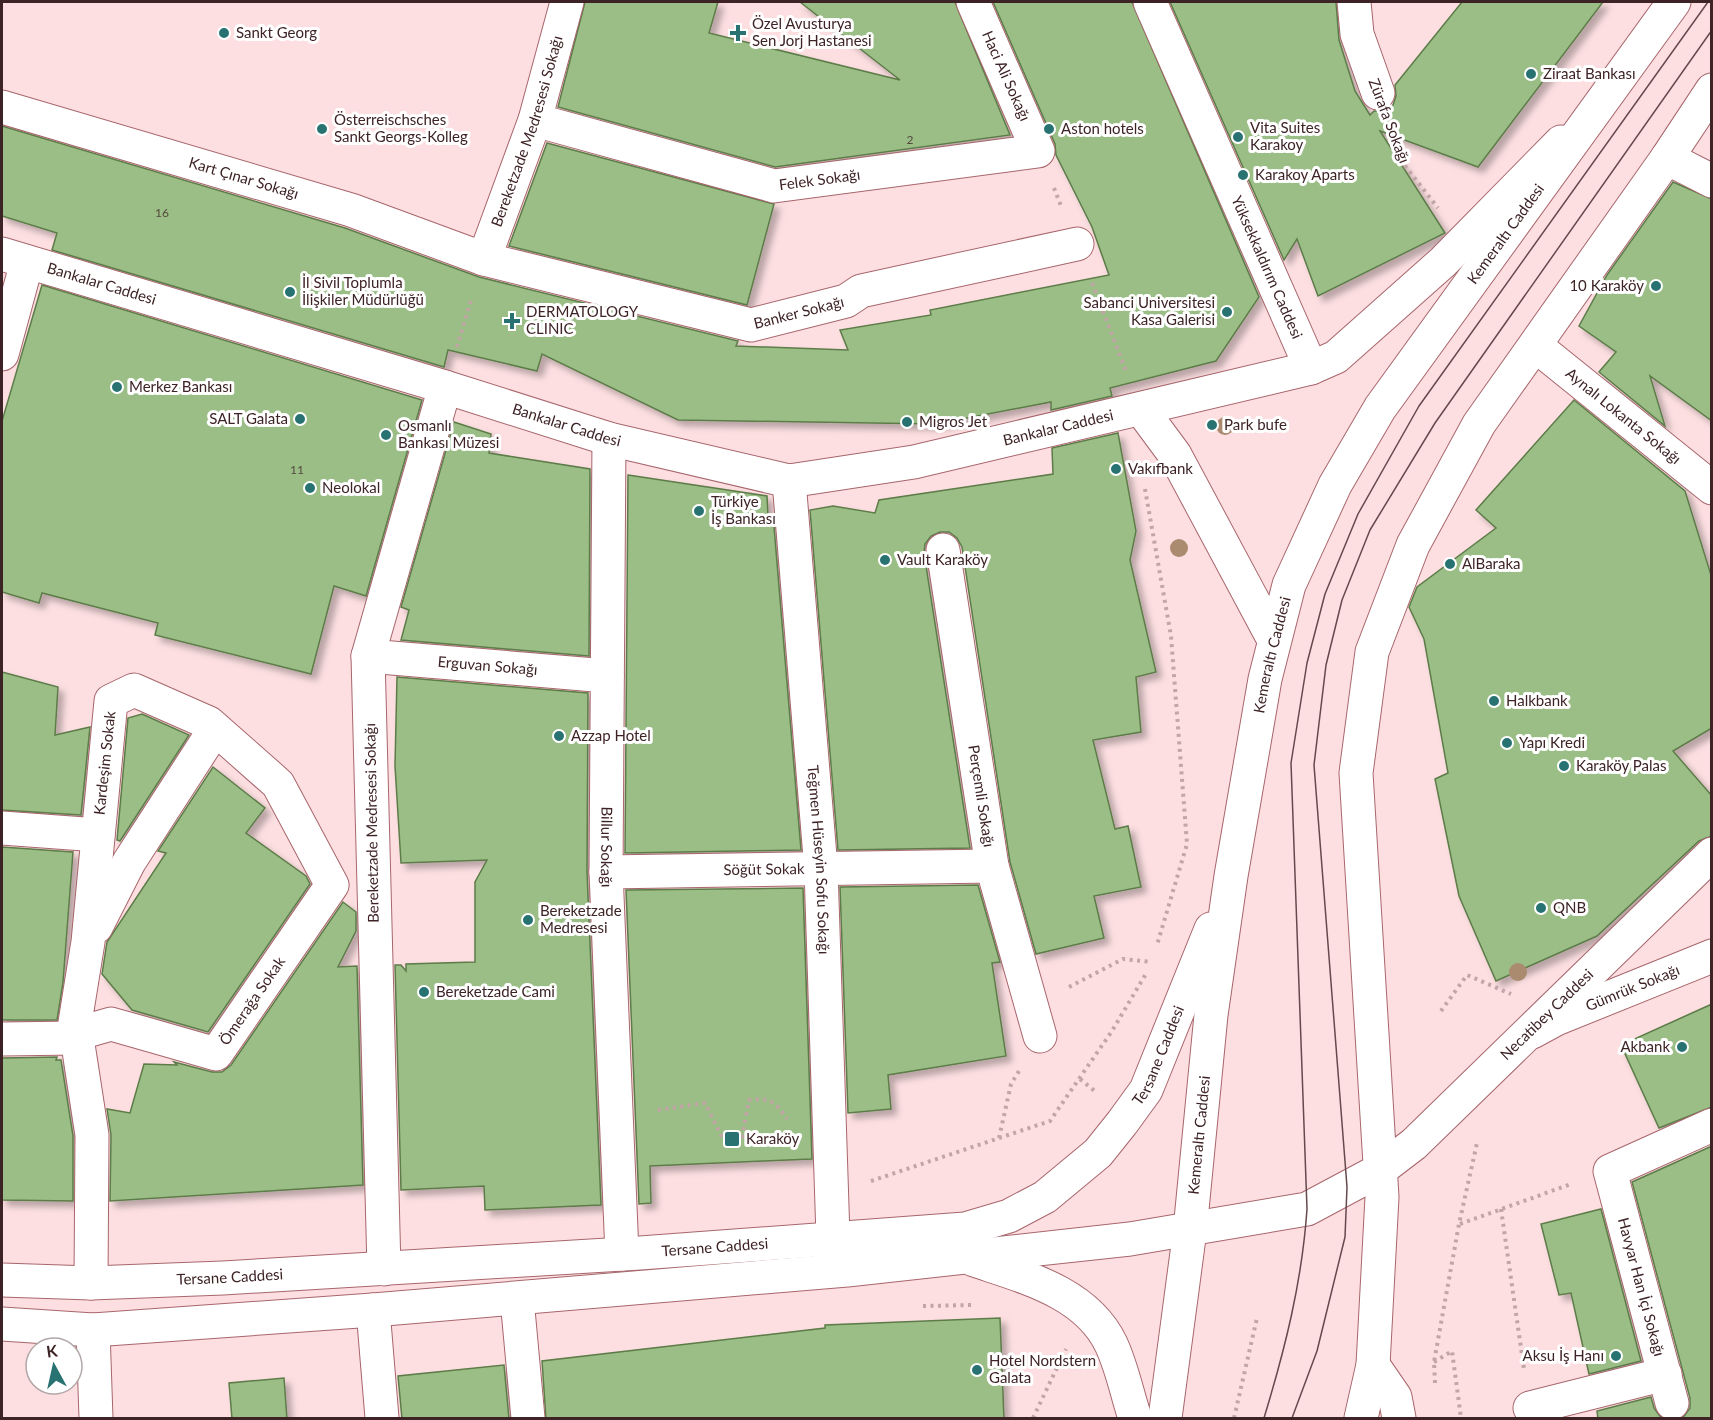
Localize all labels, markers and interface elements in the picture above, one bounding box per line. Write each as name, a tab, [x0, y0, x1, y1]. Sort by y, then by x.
place label: Özel Avusturya Sen Jorj Hastanesi	[752, 14, 872, 49]
place label: Sankt Georg	[236, 23, 317, 41]
marker: Özel Avusturya Sen Jorj Hastanesi	[729, 24, 747, 42]
marker: Sankt Georg	[217, 26, 231, 40]
street label: Haci Ali Sokağı	[979, 28, 1035, 124]
street label: Bereketzade Medresesi Sokağı	[487, 33, 565, 229]
place label: Ziraat Bankası	[1543, 64, 1636, 82]
marker: Ziraat Bankası	[1524, 67, 1538, 81]
street label: Zürafa Sokağı	[1366, 76, 1414, 166]
place label: Österreischsches Sankt Georgs-Kolleg	[334, 110, 468, 145]
place label: Vita Suites Karakoy	[1250, 118, 1320, 153]
place label: Aston hotels	[1061, 119, 1144, 137]
marker: Österreischsches Sankt Georgs-Kolleg	[315, 122, 329, 136]
marker: Aston hotels	[1042, 122, 1056, 136]
marker: Vita Suites Karakoy	[1231, 130, 1245, 144]
house number: 2	[907, 132, 914, 147]
street label: Kart Çınar Sokağı	[187, 153, 301, 202]
street label: Felek Sokağı	[778, 165, 861, 193]
place label: Karakoy Aparts	[1255, 165, 1355, 183]
marker: Karakoy Aparts	[1236, 168, 1250, 182]
street label: Kemeraltı Caddesi	[1463, 180, 1547, 287]
street label: Yüksekkaldırım Caddesi	[1228, 193, 1307, 341]
house number: 16	[155, 205, 169, 220]
street label: Bankalar Caddesi	[45, 258, 159, 308]
place label: İl Sivil Toplumla İlişkiler Müdürlüğü	[302, 273, 424, 308]
place label: 10 Karaköy	[1569, 276, 1644, 294]
marker: 10 Karaköy	[1649, 279, 1663, 293]
marker: İl Sivil Toplumla İlişkiler Müdürlüğü	[283, 285, 297, 299]
street label: Banker Sokağı	[751, 292, 846, 332]
place label: Sabanci Universitesi Kasa Galerisi	[1084, 293, 1215, 328]
place label: DERMATOLOGY CLINIC	[526, 302, 639, 337]
marker: Sabanci Universitesi Kasa Galerisi	[1220, 305, 1234, 319]
marker: DERMATOLOGY CLINIC	[503, 312, 521, 330]
street label: Aynalı Lokanta Sokağı	[1563, 364, 1685, 467]
place label: Merkez Bankası	[129, 377, 232, 395]
marker: Merkez Bankası	[110, 380, 124, 394]
street label: Bankalar Caddesi	[510, 399, 623, 449]
street label: Bankalar Caddesi	[1001, 405, 1115, 449]
place label: SALT Galata	[209, 409, 288, 427]
marker: SALT Galata	[293, 412, 307, 426]
place label: Migros Jet	[919, 412, 988, 430]
marker: Migros Jet	[900, 415, 914, 429]
place label: Park bufe	[1224, 415, 1287, 433]
place label: Osmanlı Bankası Müzesi	[398, 416, 499, 451]
marker: Park bufe	[1205, 418, 1219, 432]
marker: Osmanlı Bankası Müzesi	[379, 428, 393, 442]
place label: Vakıfbank	[1128, 459, 1193, 477]
house number: 11	[290, 462, 304, 477]
marker: Vakıfbank	[1109, 462, 1123, 476]
place label: Neolokal	[322, 478, 380, 496]
marker: Neolokal	[303, 481, 317, 495]
place label: Türkiye İş Bankası	[711, 492, 776, 527]
marker: Türkiye İş Bankası	[692, 504, 706, 518]
place label: Vault Karaköy	[897, 550, 988, 568]
marker: Vault Karaköy	[878, 553, 892, 567]
place label: AlBaraka	[1462, 554, 1520, 572]
marker: AlBaraka	[1443, 557, 1457, 571]
street label: Kemeraltı Caddesi	[1249, 594, 1294, 715]
street label: Erguvan Sokağı	[437, 652, 538, 678]
place label: Halkbank	[1506, 691, 1568, 709]
marker: Halkbank	[1487, 694, 1501, 708]
street label: Kardeşim Sokak	[90, 710, 118, 816]
street label: Bereketzade Medresesi Sokağı	[360, 723, 382, 923]
place label: Azzap Hotel	[571, 726, 651, 744]
marker: Azzap Hotel	[552, 729, 566, 743]
place label: Yapı Kredi	[1519, 733, 1585, 751]
marker: Yapı Kredi	[1500, 736, 1514, 750]
street label: Perçemli Sokağı	[965, 744, 999, 848]
place label: Karaköy Palas	[1576, 756, 1667, 774]
marker: Karaköy Palas	[1557, 759, 1571, 773]
street label: Teğmen Hüseyin Sofu Sokağı	[804, 764, 834, 955]
street label: Billur Sokağı	[598, 807, 617, 888]
street label: Söğüt Sokak	[723, 859, 805, 878]
place label: QNB	[1553, 898, 1586, 916]
place label: Bereketzade Medresesi	[540, 901, 622, 936]
marker: QNB	[1534, 901, 1548, 915]
marker: Bereketzade Medresesi	[521, 913, 535, 927]
street label: Ömerağa Sokak	[215, 952, 288, 1048]
street label: Gümrük Sokağı	[1583, 960, 1682, 1014]
street label: Necatibey Caddesi	[1496, 965, 1597, 1063]
place label: Bereketzade Cami	[436, 982, 555, 1000]
marker: Bereketzade Cami	[417, 985, 431, 999]
street label: Tersane Caddesi	[1128, 1003, 1187, 1108]
place label: Akbank	[1620, 1037, 1670, 1055]
marker: Akbank	[1675, 1040, 1689, 1054]
street label: Kemeraltı Caddesi	[1184, 1075, 1213, 1195]
place label: Karaköy	[746, 1129, 800, 1147]
marker: Karaköy	[723, 1130, 741, 1148]
street label: Havyar Han İçi Sokağı	[1615, 1215, 1669, 1358]
street label: Tersane Caddesi	[661, 1234, 769, 1259]
street label: Tersane Caddesi	[176, 1264, 284, 1288]
north arrow	[24, 1336, 84, 1396]
text: K	[45, 1340, 60, 1361]
place label: Aksu İş Hanı	[1523, 1346, 1604, 1364]
marker: Aksu İş Hanı	[1609, 1349, 1623, 1363]
place label: Hotel Nordstern Galata	[989, 1351, 1096, 1386]
marker: Hotel Nordstern Galata	[970, 1363, 984, 1377]

